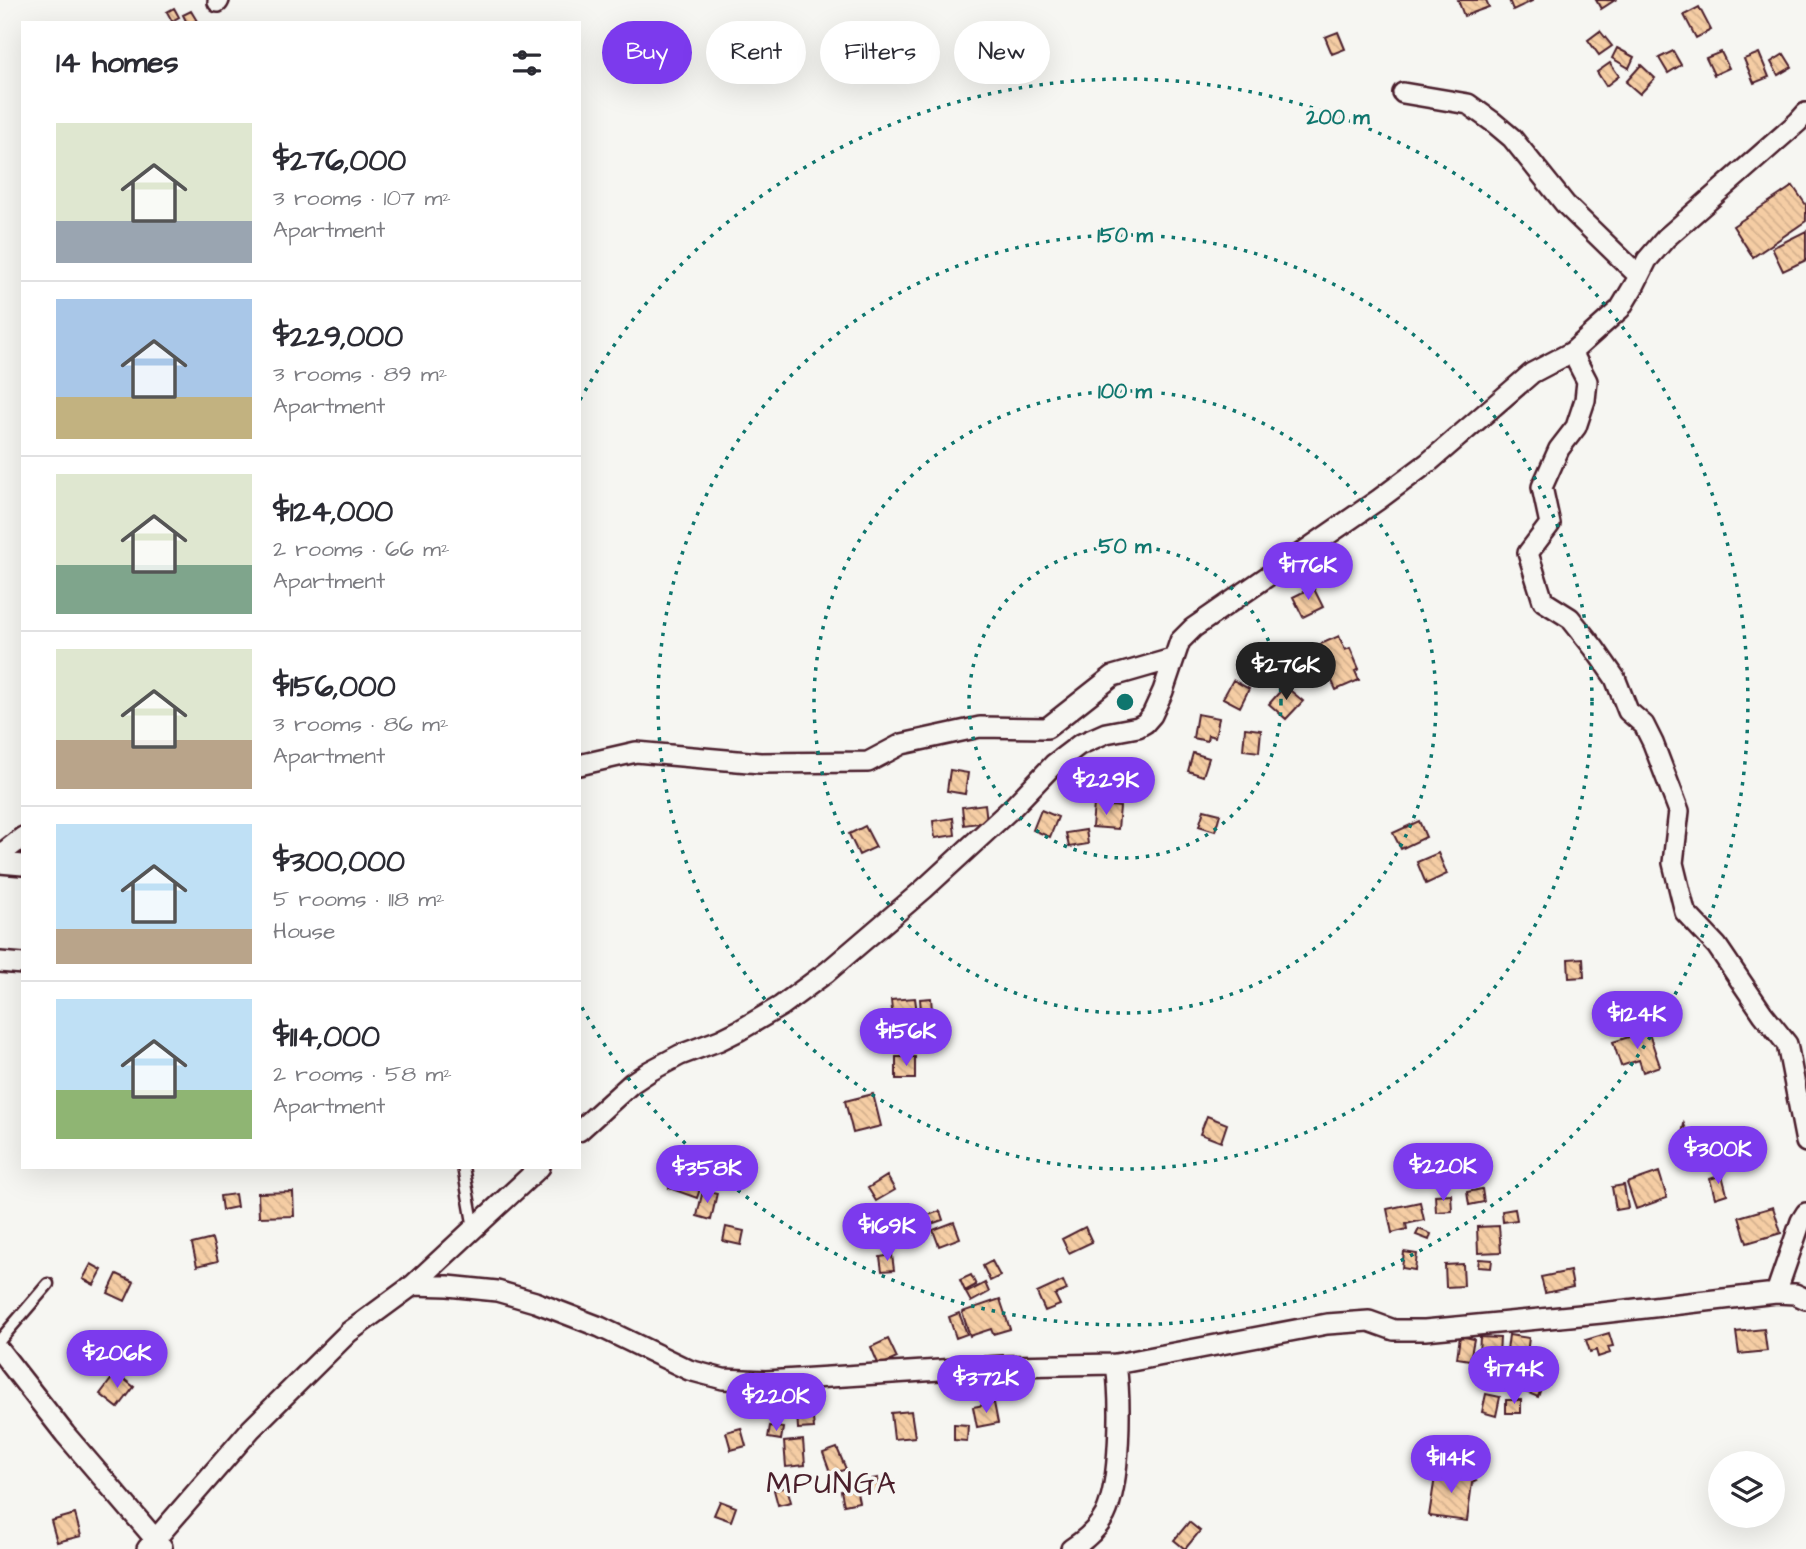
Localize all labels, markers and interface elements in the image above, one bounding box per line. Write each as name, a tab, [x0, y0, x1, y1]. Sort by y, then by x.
chip: Buy	[602, 21, 692, 84]
chip: Rent	[706, 21, 806, 84]
chip: Filters	[820, 21, 940, 84]
chip: New	[954, 21, 1050, 84]
text: 14 homes	[56, 42, 179, 84]
icon: filters	[508, 44, 546, 82]
text: 200 m	[1305, 103, 1370, 132]
text: $276,000	[273, 140, 406, 182]
icon: home	[112, 151, 196, 235]
text: 3 rooms · 107 m²	[273, 182, 451, 214]
text: Apartment	[273, 214, 385, 246]
text: 150 m	[1097, 221, 1153, 250]
text: $229,000	[273, 316, 403, 358]
icon: home	[112, 327, 196, 411]
text: 3 rooms · 89 m²	[273, 358, 447, 390]
text: 100 m	[1098, 377, 1153, 406]
text: Apartment	[273, 390, 385, 422]
text: $124,000	[273, 491, 393, 533]
icon: home	[112, 502, 196, 586]
text: 50 m	[1099, 532, 1152, 561]
text: 2 rooms · 66 m²	[273, 533, 450, 565]
pin: $176K	[1259, 542, 1357, 602]
text: $176K	[1279, 549, 1337, 581]
text: Apartment	[273, 565, 385, 597]
pin: $276K	[1237, 642, 1335, 702]
text: $276K	[1252, 649, 1320, 681]
text: $156,000	[273, 666, 396, 708]
icon: home	[112, 677, 196, 761]
centre of rings	[1113, 690, 1137, 714]
text: 3 rooms · 86 m²	[273, 708, 449, 740]
text: Apartment	[273, 740, 385, 772]
pin: $229K	[1057, 758, 1155, 817]
text: $229K	[1073, 764, 1139, 796]
text: $300,000	[273, 841, 405, 883]
icon: home	[112, 852, 196, 936]
text: 5 rooms · 118 m²	[273, 883, 445, 915]
text: House	[273, 915, 336, 947]
pin: $124K	[1588, 992, 1686, 1051]
text: $124K	[1608, 998, 1666, 1030]
pin: $156K	[857, 1009, 955, 1068]
text: $156K	[876, 1015, 936, 1047]
text: $114,000	[273, 1016, 380, 1058]
icon: home	[112, 1027, 196, 1111]
text: 2 rooms · 58 m²	[273, 1058, 452, 1090]
text: Apartment	[273, 1090, 385, 1122]
pin: $300K	[1669, 1126, 1767, 1186]
text: $300K	[1684, 1133, 1752, 1165]
pin: $220K	[1394, 1144, 1492, 1203]
pin: $358K	[658, 1146, 756, 1205]
text: $220K	[1409, 1150, 1477, 1182]
text: $358K	[672, 1152, 742, 1184]
pin: $169K	[838, 1204, 936, 1263]
text: $169K	[858, 1210, 916, 1242]
pin: $206K	[68, 1330, 166, 1390]
text: $206K	[83, 1337, 151, 1369]
pin: $174K	[1465, 1346, 1563, 1406]
text: $174K	[1484, 1353, 1544, 1385]
pin: $372K	[937, 1356, 1035, 1415]
text: $372K	[953, 1362, 1019, 1394]
pin: $220K	[727, 1374, 825, 1433]
text: $220K	[742, 1380, 810, 1412]
pin: $114K	[1402, 1436, 1500, 1495]
text: $114K	[1427, 1442, 1475, 1474]
map controls	[1708, 1451, 1785, 1528]
button: layers	[1708, 1451, 1785, 1528]
district label: MPUNGA	[766, 1463, 898, 1505]

